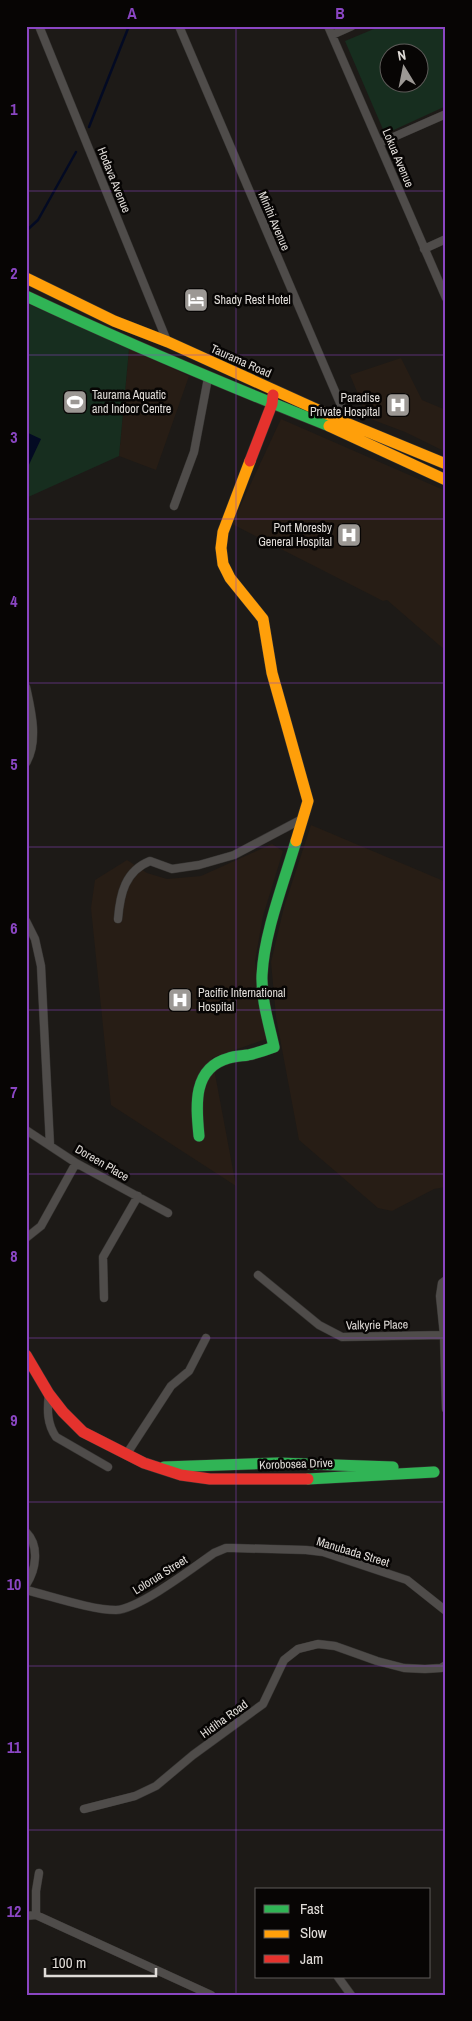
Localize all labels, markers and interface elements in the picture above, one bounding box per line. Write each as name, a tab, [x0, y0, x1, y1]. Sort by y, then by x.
text: A	[127, 2, 137, 24]
text: B	[335, 2, 345, 24]
north arrow	[380, 42, 430, 92]
text: N	[396, 46, 407, 65]
text: 1	[10, 98, 18, 120]
street label: Lokua Avenue	[378, 126, 418, 190]
street label: Hodava Avenue	[94, 145, 134, 215]
street label: Minihi Avenue	[254, 189, 294, 253]
text: 2	[10, 262, 18, 284]
hotel icon: Shady Rest Hotel	[183, 287, 209, 313]
place label: Shady Rest Hotel	[214, 292, 291, 308]
street label: Taurama Road	[208, 341, 274, 381]
place label: Taurama Aquatic and Indoor Centre	[92, 387, 171, 417]
sports icon: Taurama Aquatic and Indoor Centre	[62, 389, 88, 415]
place label: Paradise Private Hospital	[310, 390, 380, 420]
hospital icon: Paradise Private Hospital	[385, 392, 411, 418]
text: 3	[10, 426, 18, 448]
place label: Port Moresby General Hospital	[258, 520, 332, 550]
hospital icon: Port Moresby General Hospital	[336, 522, 362, 548]
text: 4	[10, 590, 18, 612]
text: 5	[10, 753, 18, 775]
text: 6	[10, 917, 18, 939]
place label: Pacific International Hospital	[198, 985, 286, 1015]
hospital icon: Pacific International Hospital	[167, 987, 193, 1013]
text: 7	[10, 1081, 18, 1103]
street label: Doreen Place	[72, 1141, 132, 1185]
text: 8	[10, 1245, 18, 1267]
street label: Valkyrie Place	[346, 1316, 408, 1334]
text: 9	[10, 1409, 18, 1431]
street label: Korobosea Drive	[259, 1455, 333, 1473]
street label: Manubada Street	[315, 1533, 392, 1571]
street label: Lolorua Street	[130, 1552, 191, 1598]
text: 10	[7, 1573, 21, 1595]
street label: Hidiha Road	[197, 1696, 251, 1742]
text: 11	[7, 1736, 22, 1758]
legend	[255, 1888, 430, 1978]
text: Fast	[300, 1898, 324, 1919]
text: 12	[7, 1900, 21, 1922]
text: Slow	[300, 1922, 327, 1943]
scale bar	[45, 1946, 156, 1978]
text: Jam	[300, 1948, 323, 1969]
text: 100 m	[52, 1952, 86, 1973]

